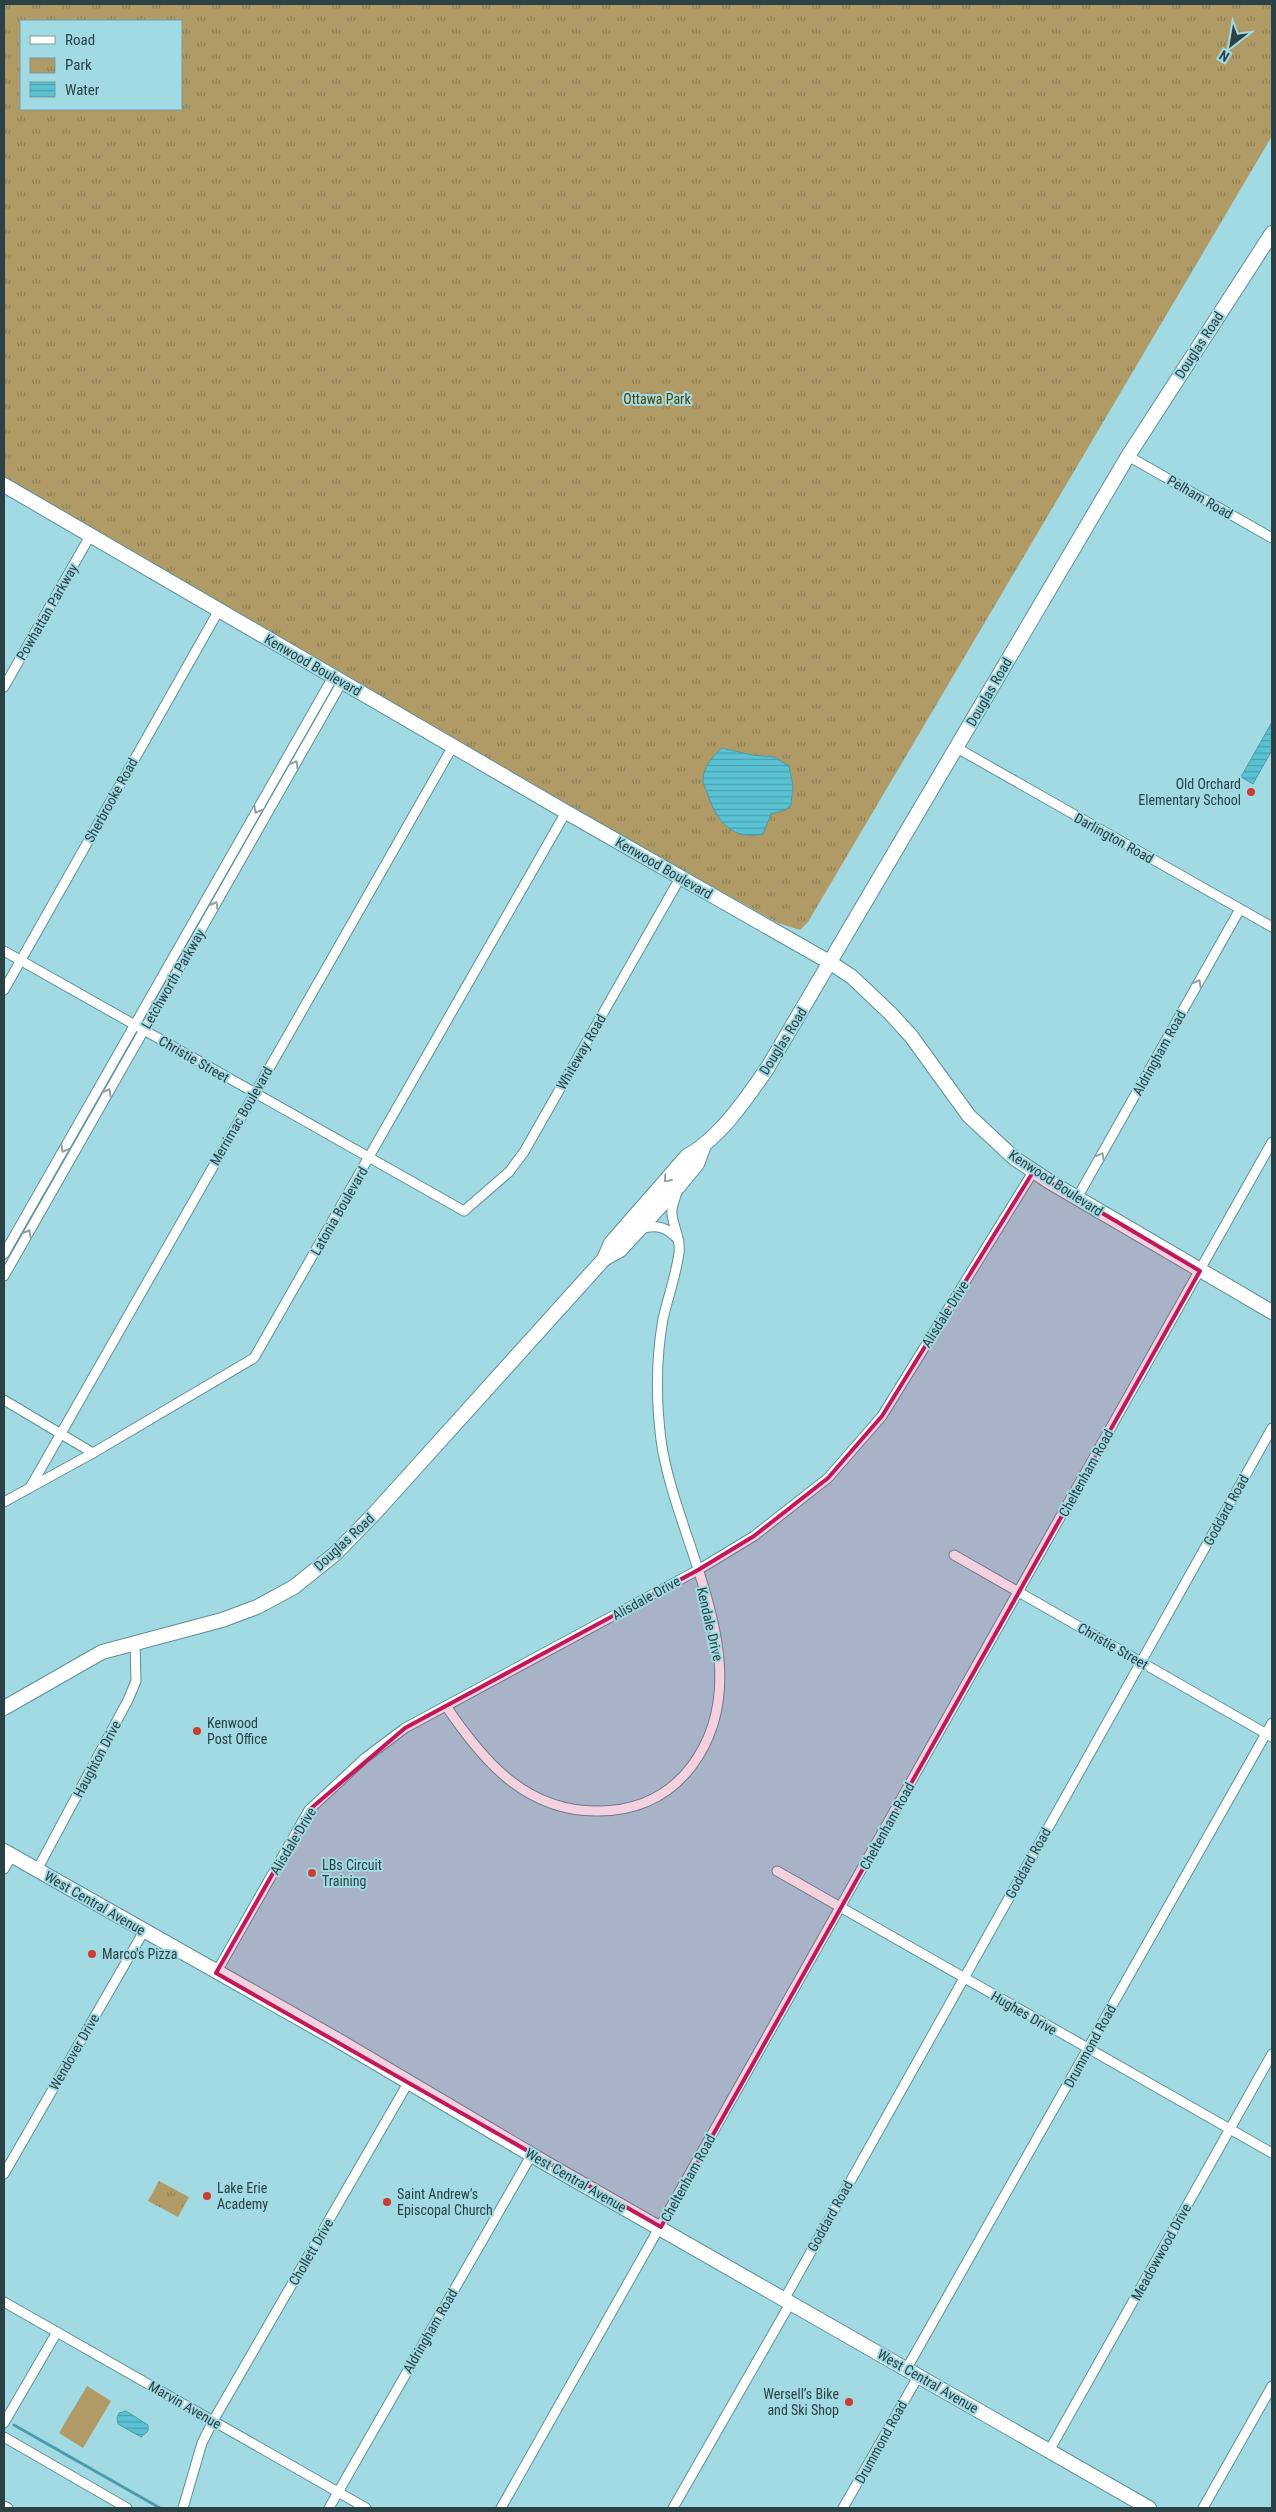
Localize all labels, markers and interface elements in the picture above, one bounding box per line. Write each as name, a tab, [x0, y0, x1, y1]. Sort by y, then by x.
legend	[20, 20, 182, 110]
north arrow	[1206, 20, 1256, 70]
text: Road	[65, 31, 95, 49]
text: N	[1217, 47, 1232, 65]
text: Park	[65, 56, 92, 74]
text: Water	[65, 81, 100, 99]
street label: Douglas Road	[1172, 309, 1226, 381]
park label: Ottawa Park	[623, 391, 691, 407]
street label: Pelham Road	[1164, 472, 1236, 522]
street label: Powhattan Parkway	[13, 561, 81, 663]
street label: Kenwood Boulevard	[262, 631, 364, 699]
street label: Douglas Road	[963, 655, 1015, 729]
street label: Sherbrooke Road	[81, 755, 141, 845]
one-way arrow	[289, 761, 299, 770]
place label: Old Orchard Elementary School	[1138, 776, 1241, 808]
marker: Old Orchard Elementary School	[1245, 786, 1257, 798]
one-way arrow	[253, 805, 263, 814]
street label: Darlington Road	[1072, 810, 1156, 866]
street label: Kenwood Boulevard	[613, 834, 715, 902]
one-way arrow	[208, 902, 218, 911]
street label: Letchworth Parkway	[138, 926, 208, 1031]
one-way arrow	[1192, 980, 1202, 989]
street label: Douglas Road	[756, 1004, 810, 1078]
street label: Aldringham Road	[1129, 1008, 1189, 1098]
street label: Whiteway Road	[553, 1012, 609, 1092]
street label: Christie Street	[156, 1032, 232, 1086]
street label: Merrimac Boulevard	[206, 1064, 276, 1168]
one-way arrow	[102, 1089, 112, 1098]
one-way arrow	[60, 1144, 70, 1153]
street label: Kenwood Boulevard	[1006, 1147, 1106, 1219]
one-way arrow	[1095, 1152, 1105, 1161]
street label: Latonia Boulevard	[307, 1164, 371, 1258]
one-way arrow	[664, 1174, 673, 1183]
one-way arrow	[22, 1230, 32, 1239]
street label: Alisdale Drive	[918, 1277, 972, 1350]
street label: Cheltenham Road	[1055, 1427, 1117, 1519]
street label: Goddard Road	[1200, 1472, 1252, 1548]
street label: Douglas Road	[311, 1510, 377, 1574]
street label: Alisdale Drive	[609, 1573, 683, 1623]
street label: Kendale Drive	[694, 1585, 726, 1663]
street label: Christie Street	[1075, 1619, 1151, 1673]
place label: Kenwood Post Office	[207, 1715, 268, 1747]
street label: Haughton Drive	[70, 1717, 124, 1800]
marker: Kenwood Post Office	[191, 1725, 203, 1737]
street label: Cheltenham Road	[856, 1780, 918, 1872]
street label: Alisdale Drive	[267, 1804, 320, 1877]
street label: Goddard Road	[1002, 1825, 1054, 1901]
place label: LBs Circuit Training	[322, 1857, 382, 1889]
marker: LBs Circuit Training	[306, 1867, 318, 1879]
street label: West Central Avenue	[42, 1868, 149, 1939]
place label: Marco's Pizza	[102, 1946, 177, 1962]
marker: Marco's Pizza	[86, 1948, 98, 1960]
street label: Hughes Drive	[988, 1988, 1060, 2038]
street label: Drummond Road	[1061, 2002, 1119, 2090]
street label: Wendover Drive	[46, 2011, 103, 2093]
street label: Cheltenham Road	[657, 2132, 719, 2224]
street label: West Central Avenue	[523, 2145, 630, 2216]
street label: Goddard Road	[804, 2178, 856, 2254]
place label: Lake Erie Academy	[217, 2180, 268, 2212]
place label: Saint Andrew's Episcopal Church	[397, 2186, 493, 2218]
marker: Lake Erie Academy	[201, 2190, 213, 2202]
marker: Saint Andrew's Episcopal Church	[381, 2196, 393, 2208]
street label: Meadowwood Drive	[1128, 2200, 1194, 2303]
street label: Chollett Drive	[286, 2216, 337, 2288]
street label: Aldringham Road	[399, 2286, 461, 2376]
street label: West Central Avenue	[875, 2346, 982, 2417]
street label: Marvin Avenue	[146, 2378, 225, 2432]
place label: Wersell’s Bike and Ski Shop	[763, 2386, 839, 2418]
marker: Wersell’s Bike and Ski Shop	[843, 2396, 855, 2408]
street label: Drummond Road	[852, 2398, 910, 2486]

